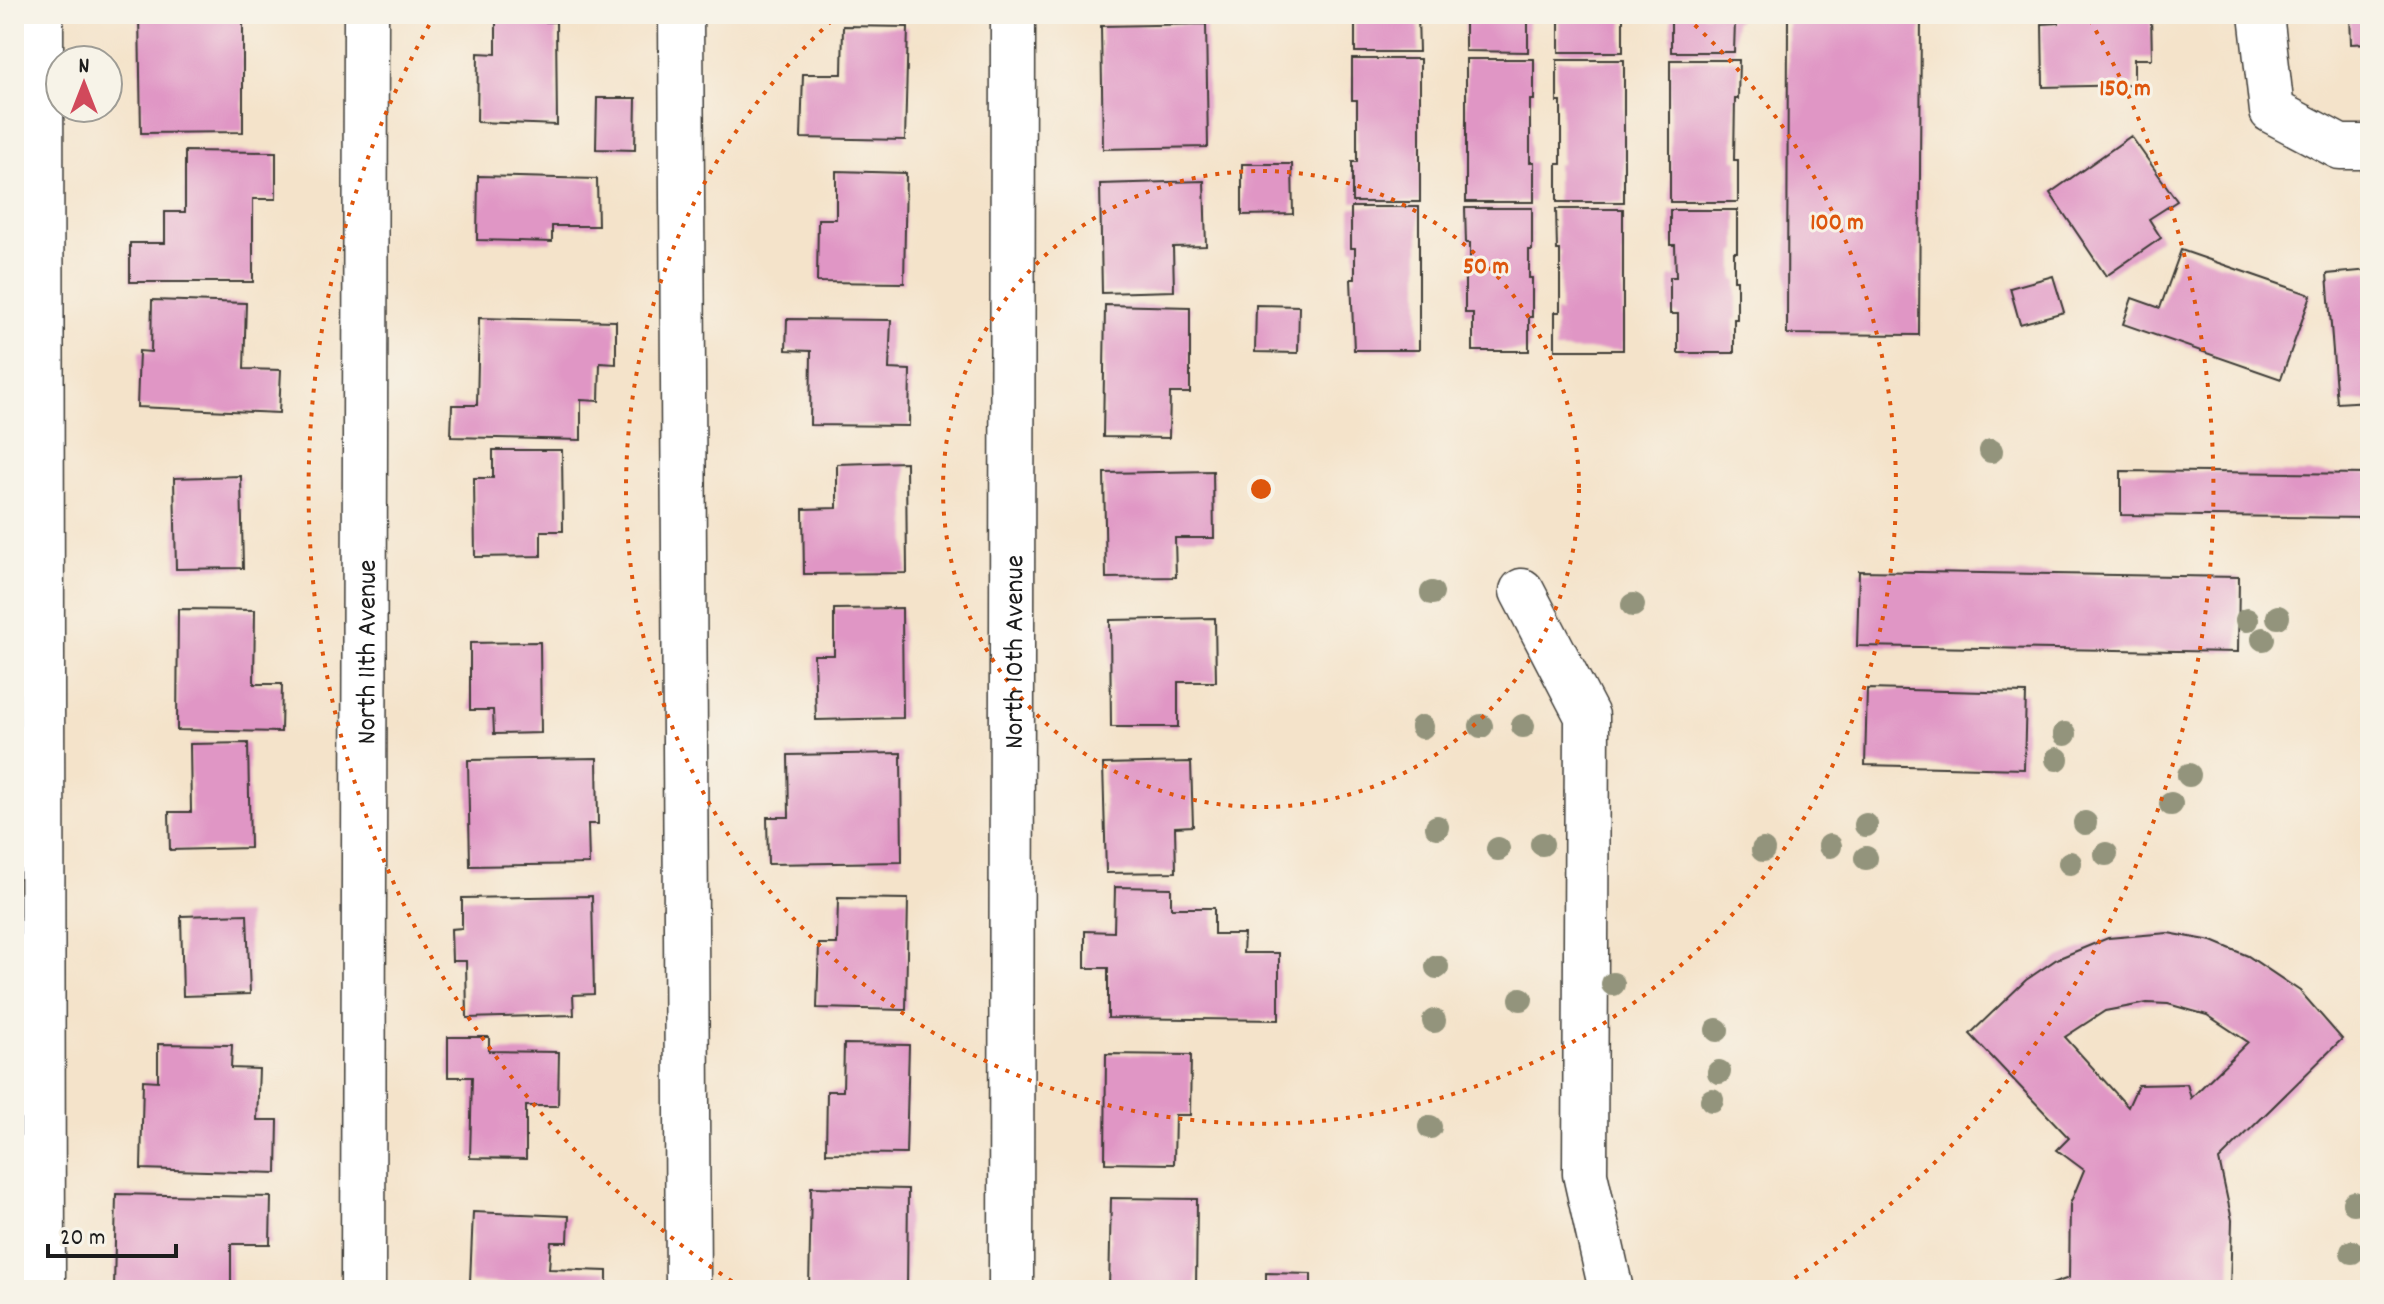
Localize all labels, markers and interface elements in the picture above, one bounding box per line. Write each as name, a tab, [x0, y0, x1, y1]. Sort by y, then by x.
north arrow	[44, 44, 124, 124]
text: N	[79, 52, 90, 83]
text: 150 m	[2099, 73, 2151, 107]
text: 100 m	[1810, 207, 1864, 241]
text: 50 m	[1463, 251, 1509, 285]
centre of rings	[1247, 475, 1275, 503]
street label: North 10th Avenue	[997, 555, 1037, 749]
street label: North 11th Avenue	[349, 560, 390, 744]
scale bar	[48, 1208, 176, 1258]
text: 20 m	[60, 1222, 106, 1256]

